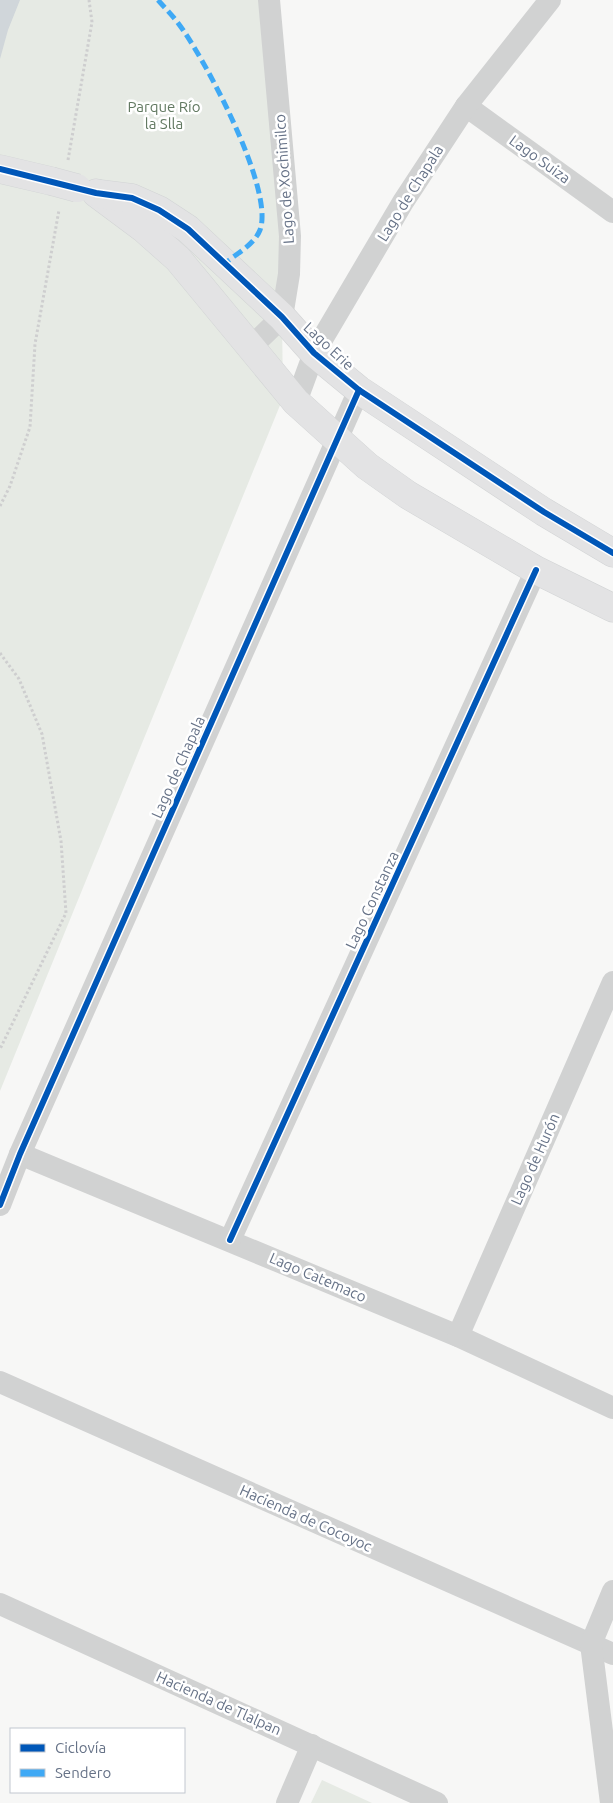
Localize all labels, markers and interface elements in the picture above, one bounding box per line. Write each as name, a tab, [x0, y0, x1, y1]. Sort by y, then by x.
park label: Parque Río la Slla	[127, 98, 201, 132]
street label: Lago de Xochimilco	[271, 114, 297, 244]
street label: Lago Suiza	[506, 131, 574, 187]
street label: Lago de Chapala	[374, 142, 446, 244]
street label: Lago Erie	[300, 319, 358, 373]
street label: Lago de Chapala	[148, 713, 208, 821]
street label: Lago Constanza	[342, 848, 402, 952]
street label: Lago de Hurón	[507, 1110, 563, 1208]
street label: Lago Catemaco	[267, 1249, 369, 1305]
street label: Hacienda de Cocoyoc	[237, 1481, 375, 1555]
street label: Hacienda de Tlalpan	[154, 1668, 284, 1738]
legend	[10, 1728, 185, 1793]
text: Ciclovía	[55, 1739, 106, 1756]
text: Sendero	[55, 1764, 111, 1781]

